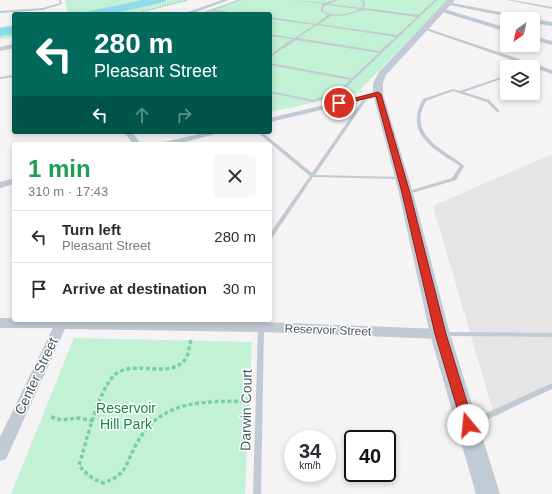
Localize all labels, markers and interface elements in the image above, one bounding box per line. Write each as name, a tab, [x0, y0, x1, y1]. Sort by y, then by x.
north arrow	[500, 12, 540, 52]
map controls	[500, 12, 540, 100]
icon: left	[28, 28, 80, 80]
text: 280 m	[94, 28, 173, 59]
button: layers	[500, 60, 540, 100]
text: Pleasant Street	[94, 61, 217, 81]
pin	[322, 86, 356, 120]
icon: arrive	[328, 92, 350, 114]
icon: left	[89, 104, 111, 126]
icon: ahead	[131, 104, 153, 126]
icon: right	[173, 104, 195, 126]
text: 1 min	[28, 155, 91, 182]
button: close	[214, 155, 256, 197]
text: 310 m · 17:43	[28, 184, 108, 199]
text: Turn left	[62, 221, 121, 238]
icon: left	[28, 226, 50, 248]
text: 280 m	[214, 228, 256, 245]
text: Pleasant Street	[62, 238, 151, 253]
icon: arrive	[28, 278, 50, 300]
text: Arrive at destination	[62, 280, 207, 297]
text: 30 m	[223, 280, 256, 297]
street label: Reservoir Street	[284, 321, 372, 339]
street label: Center Street	[11, 335, 61, 417]
street label: Darwin Court	[237, 369, 255, 451]
park label: Reservoir Hill Park	[96, 400, 156, 432]
position arrow	[447, 404, 489, 446]
speed limit sign: 40	[344, 430, 396, 482]
text: 34	[299, 440, 321, 462]
text: km/h	[299, 460, 321, 471]

